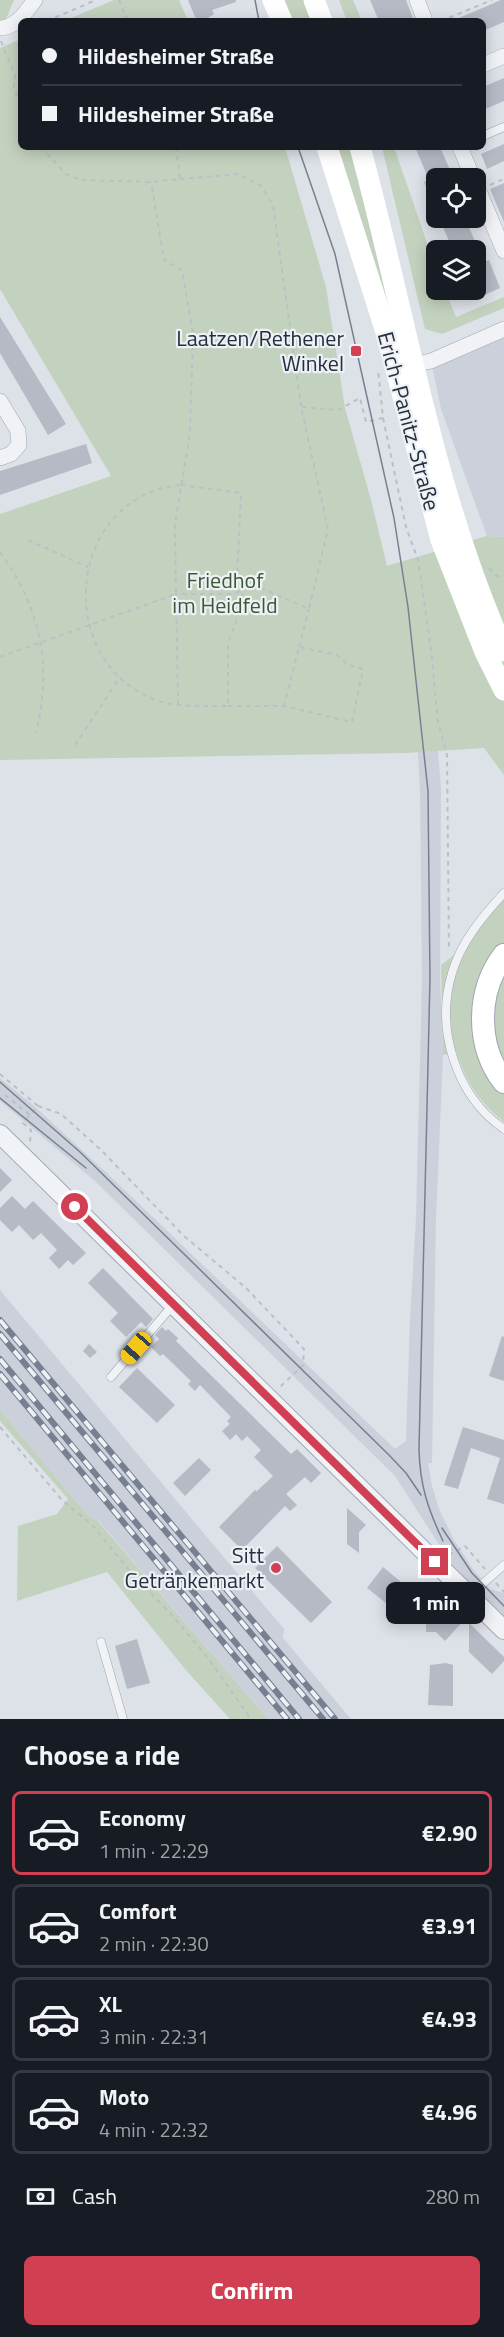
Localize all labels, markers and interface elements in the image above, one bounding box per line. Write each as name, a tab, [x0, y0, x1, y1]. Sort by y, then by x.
text: Hildesheimer Straße	[78, 39, 274, 73]
text: Hildesheimer Straße	[78, 97, 274, 131]
map controls	[426, 168, 486, 300]
button: locate	[426, 168, 486, 228]
button: layers	[426, 240, 486, 300]
place label: Laatzen/Rethener Winkel	[176, 321, 344, 380]
street label: Erich-Panitz-Straße	[369, 328, 449, 514]
marker: Laatzen/Rethener Winkel	[349, 344, 363, 358]
park label: Friedhof im Heidfeld	[172, 563, 278, 622]
route start	[61, 1193, 88, 1220]
car	[117, 1329, 155, 1367]
place label: Sitt Getränkemarkt	[125, 1538, 264, 1597]
route end	[421, 1548, 448, 1575]
marker: Sitt Getränkemarkt	[269, 1561, 283, 1575]
callout: 1 min	[386, 1583, 484, 1625]
text: 1 min	[411, 1587, 460, 1618]
text: Choose a ride	[24, 1734, 180, 1775]
text: Economy	[99, 1801, 186, 1835]
icon: car	[27, 1806, 81, 1860]
text: €2.90	[422, 1816, 477, 1850]
text: 1 min · 22:29	[99, 1835, 209, 1866]
text: Comfort	[99, 1894, 177, 1928]
icon: car	[27, 1899, 81, 1953]
text: €3.91	[422, 1909, 477, 1943]
text: 2 min · 22:30	[99, 1928, 209, 1959]
text: XL	[99, 1987, 122, 2021]
icon: car	[27, 1992, 81, 2046]
text: €4.93	[422, 2002, 477, 2036]
text: 3 min · 22:31	[99, 2021, 209, 2052]
text: Moto	[99, 2080, 149, 2114]
icon: car	[27, 2085, 81, 2139]
text: €4.96	[422, 2095, 477, 2129]
text: 4 min · 22:32	[99, 2114, 209, 2145]
text: Cash	[72, 2179, 117, 2213]
icon: cash	[24, 2180, 57, 2213]
text: 280 m	[425, 2181, 480, 2212]
button: Confirm	[24, 2256, 480, 2325]

